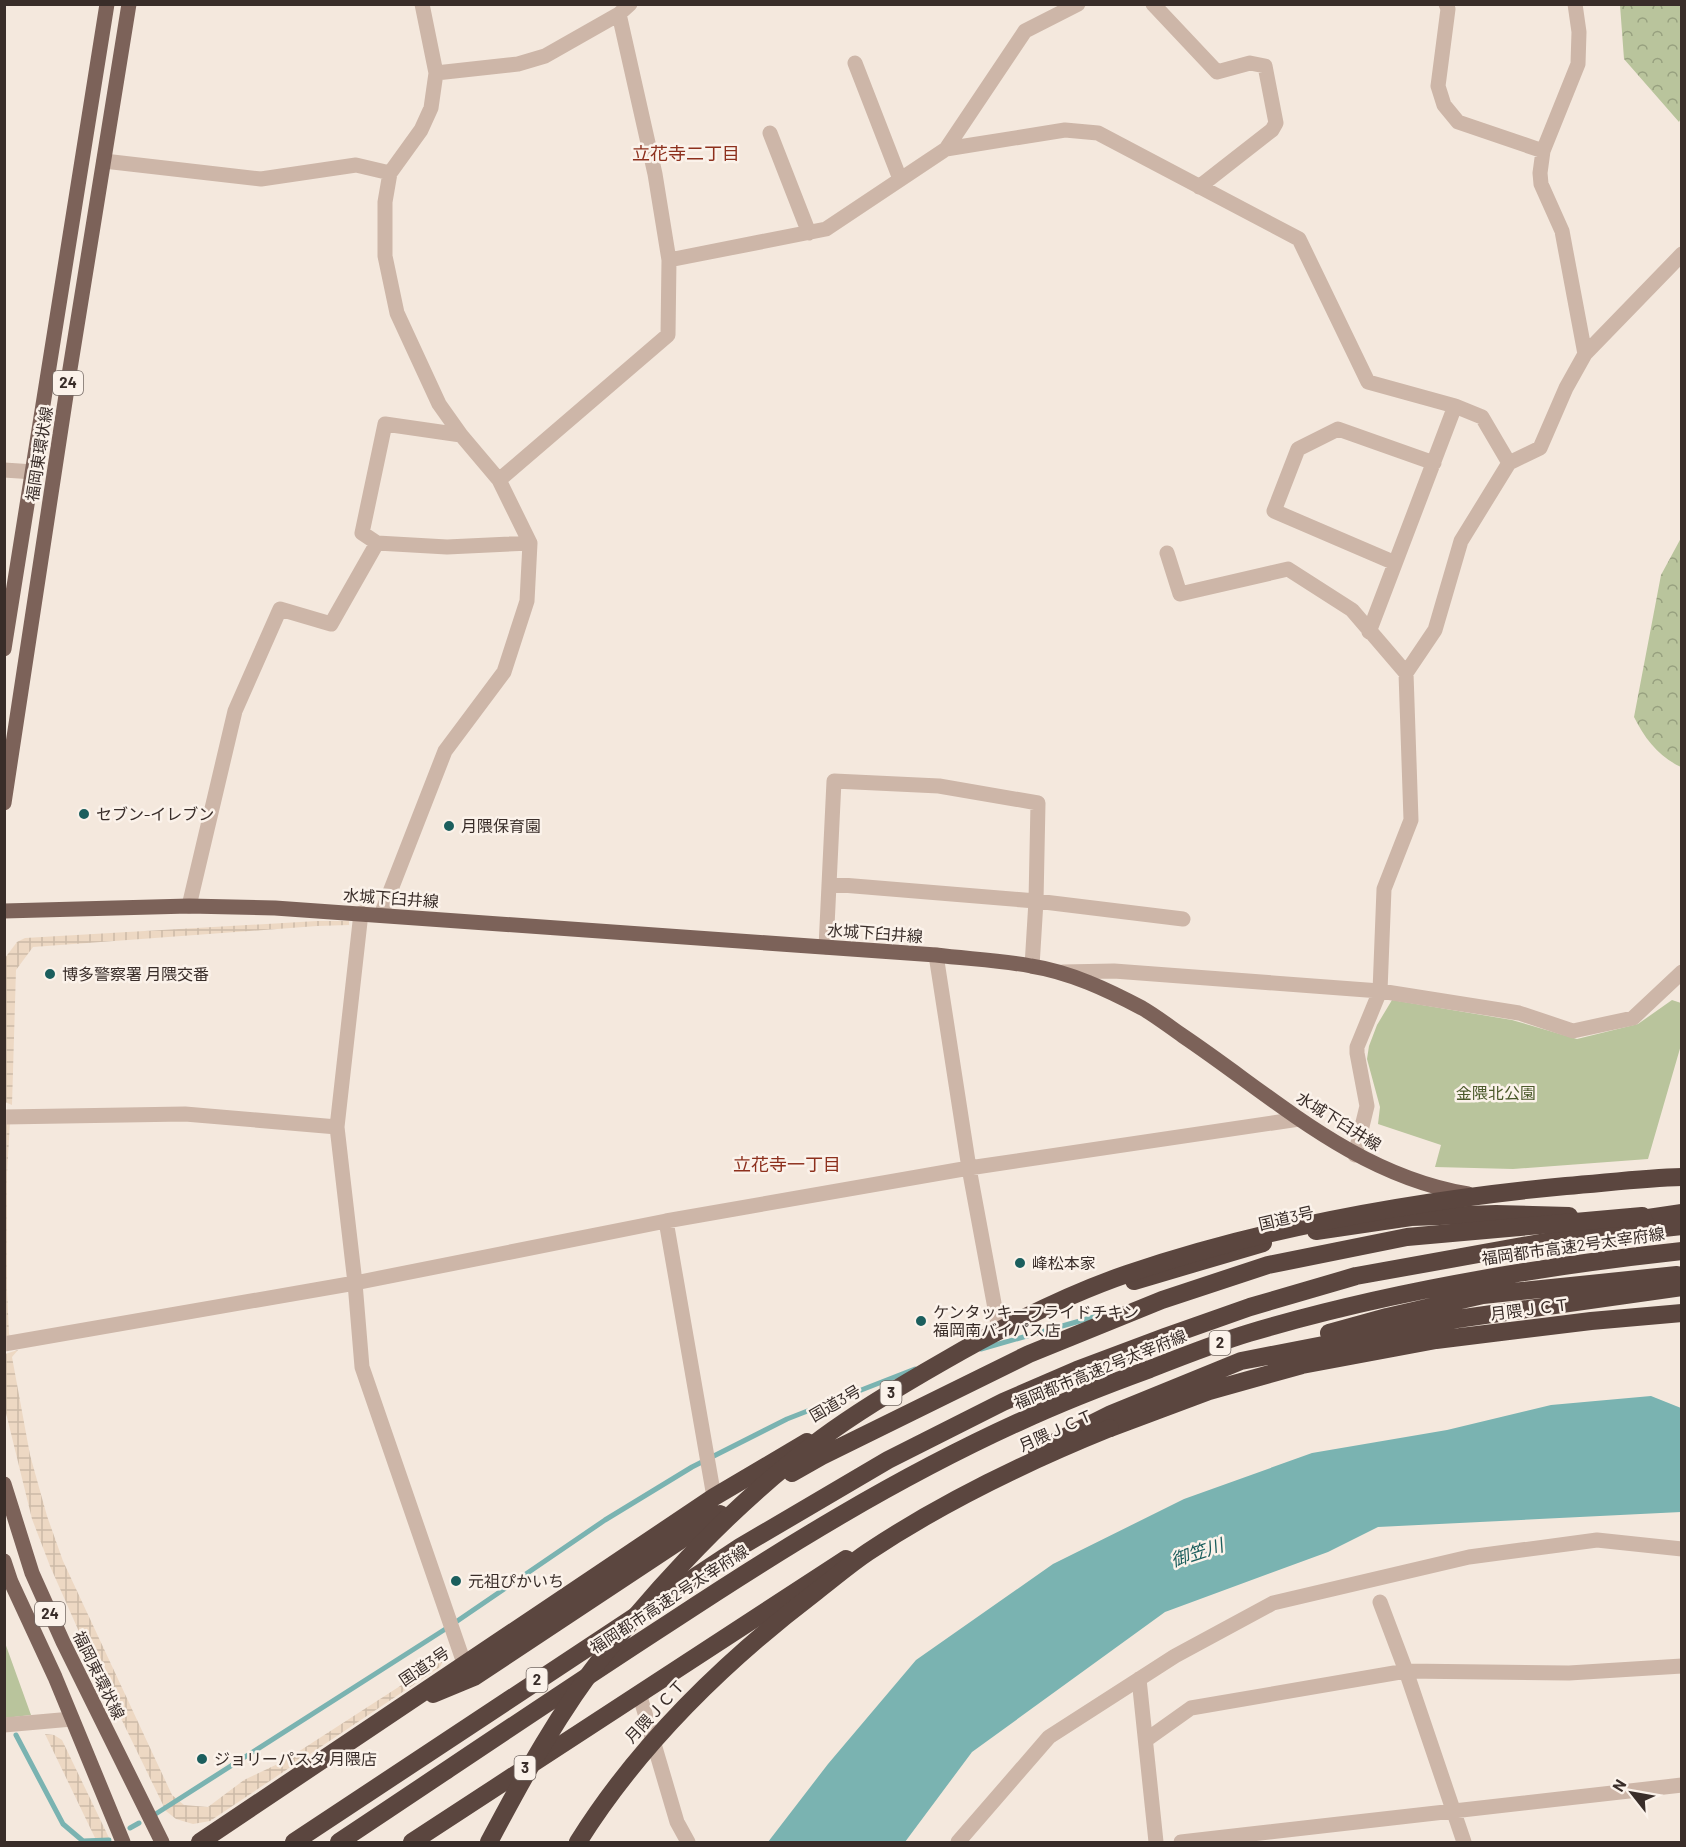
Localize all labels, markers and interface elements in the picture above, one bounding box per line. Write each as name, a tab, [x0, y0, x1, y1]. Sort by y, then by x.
district label: 立花寺二丁目	[632, 142, 740, 164]
road number: 24	[53, 371, 83, 395]
street label: 福岡東環状線	[22, 405, 55, 503]
place label: セブン-イレブン	[96, 804, 214, 823]
marker: セブン-イレブン	[77, 807, 91, 821]
place label: 月隈保育園	[461, 816, 541, 835]
marker: 月隈保育園	[442, 819, 456, 833]
street label: 水城下臼井線	[342, 885, 440, 910]
street label: 水城下臼井線	[826, 920, 924, 945]
place label: 博多警察署 月隈交番	[62, 964, 209, 983]
marker: 博多警察署 月隈交番	[43, 967, 57, 981]
park label: 金隈北公園	[1456, 1083, 1536, 1102]
street label: 水城下臼井線	[1294, 1087, 1385, 1154]
district label: 立花寺一丁目	[733, 1153, 841, 1175]
street label: 国道3号	[1256, 1202, 1315, 1233]
street label: 福岡都市高速2号太宰府線	[1480, 1223, 1666, 1268]
place label: 峰松本家	[1032, 1253, 1096, 1272]
marker: 峰松本家	[1013, 1256, 1027, 1270]
street label: 月隈ＪＣＴ	[1489, 1294, 1571, 1323]
place label: ケンタッキーフライドチキン 福岡南バイパス店	[933, 1302, 1139, 1339]
marker: ケンタッキーフライドチキン 福岡南バイパス店	[914, 1314, 928, 1328]
street label: 福岡都市高速2号太宰府線	[1011, 1325, 1189, 1412]
road number: 2	[1210, 1331, 1230, 1355]
street label: 国道3号	[806, 1380, 864, 1425]
road number: 3	[880, 1381, 902, 1405]
street label: 月隈ＪＣＴ	[1015, 1405, 1096, 1454]
water label: 御笠川	[1168, 1533, 1228, 1571]
street label: 福岡都市高速2号太宰府線	[586, 1540, 751, 1657]
place label: 元祖ぴかいち	[468, 1571, 564, 1590]
marker: 元祖ぴかいち	[449, 1574, 463, 1588]
road number: 24	[35, 1602, 65, 1626]
street label: 福岡東環状線	[70, 1627, 129, 1722]
street label: 国道3号	[395, 1642, 452, 1689]
road number: 2	[526, 1668, 548, 1692]
street label: 月隈ＪＣＴ	[620, 1675, 689, 1746]
place label: ジョリーパスタ 月隈店	[214, 1749, 377, 1768]
marker: ジョリーパスタ 月隈店	[195, 1752, 209, 1766]
road number: 3	[514, 1756, 536, 1780]
north arrow	[1602, 1763, 1662, 1823]
text: N	[1608, 1776, 1630, 1794]

